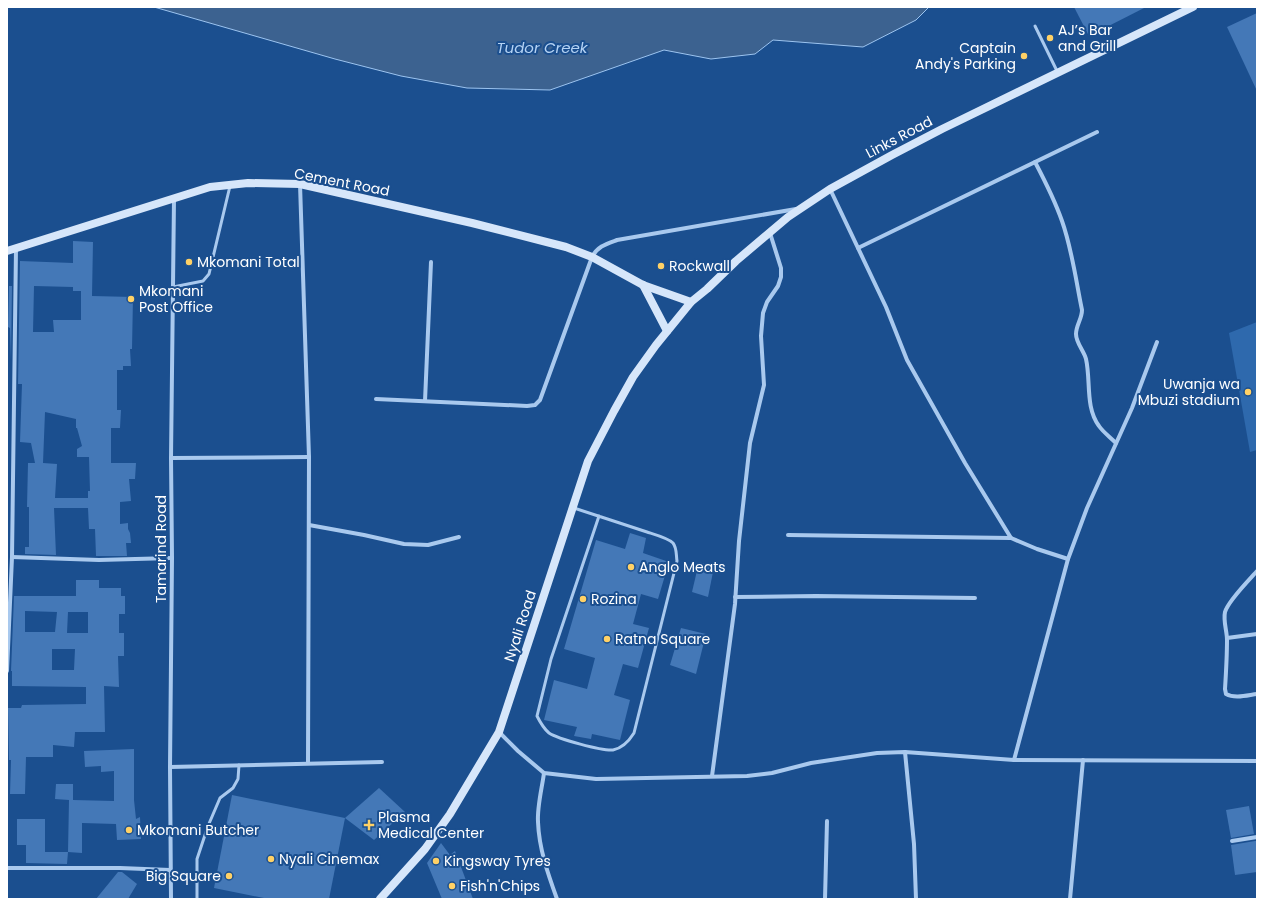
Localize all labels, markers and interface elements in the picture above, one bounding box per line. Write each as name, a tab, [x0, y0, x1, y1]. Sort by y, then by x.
place label: AJ’s Bar and Grill	[1058, 20, 1116, 56]
marker: AJ’s Bar and Grill	[1045, 33, 1055, 43]
water label: Tudor Creek	[496, 37, 589, 58]
place label: Captain Andy's Parking	[915, 38, 1016, 74]
marker: Captain Andy's Parking	[1019, 51, 1029, 61]
street label: Links Road	[862, 111, 936, 163]
street label: Cement Road	[293, 163, 391, 201]
place label: Mkomani Total	[197, 252, 300, 272]
place label: Rockwall	[669, 256, 730, 276]
marker: Mkomani Total	[184, 257, 194, 267]
marker: Rockwall	[656, 261, 666, 271]
place label: Mkomani Post Office	[139, 281, 213, 317]
marker: Mkomani Post Office	[126, 294, 136, 304]
place label: Uwanja wa Mbuzi stadium	[1138, 374, 1240, 410]
marker: Uwanja wa Mbuzi stadium	[1243, 387, 1253, 397]
street label: Tamarind Road	[151, 495, 171, 603]
place label: Anglo Meats	[639, 557, 726, 577]
marker: Anglo Meats	[626, 562, 636, 572]
street label: Nyali Road	[499, 588, 541, 664]
place label: Rozina	[591, 589, 637, 609]
marker: Rozina	[578, 594, 588, 604]
place label: Ratna Square	[615, 629, 711, 649]
marker: Ratna Square	[602, 634, 612, 644]
place label: Plasma Medical Center	[378, 807, 484, 843]
marker: Plasma Medical Center	[363, 819, 375, 831]
place label: Mkomani Butcher	[137, 820, 259, 840]
marker: Mkomani Butcher	[124, 825, 134, 835]
place label: Nyali Cinemax	[279, 849, 380, 869]
place label: Kingsway Tyres	[444, 851, 551, 871]
marker: Nyali Cinemax	[266, 854, 276, 864]
marker: Kingsway Tyres	[431, 856, 441, 866]
place label: Big Square	[146, 866, 221, 886]
marker: Big Square	[224, 871, 234, 881]
place label: Fish'n'Chips	[460, 876, 540, 896]
marker: Fish'n'Chips	[447, 881, 457, 891]

